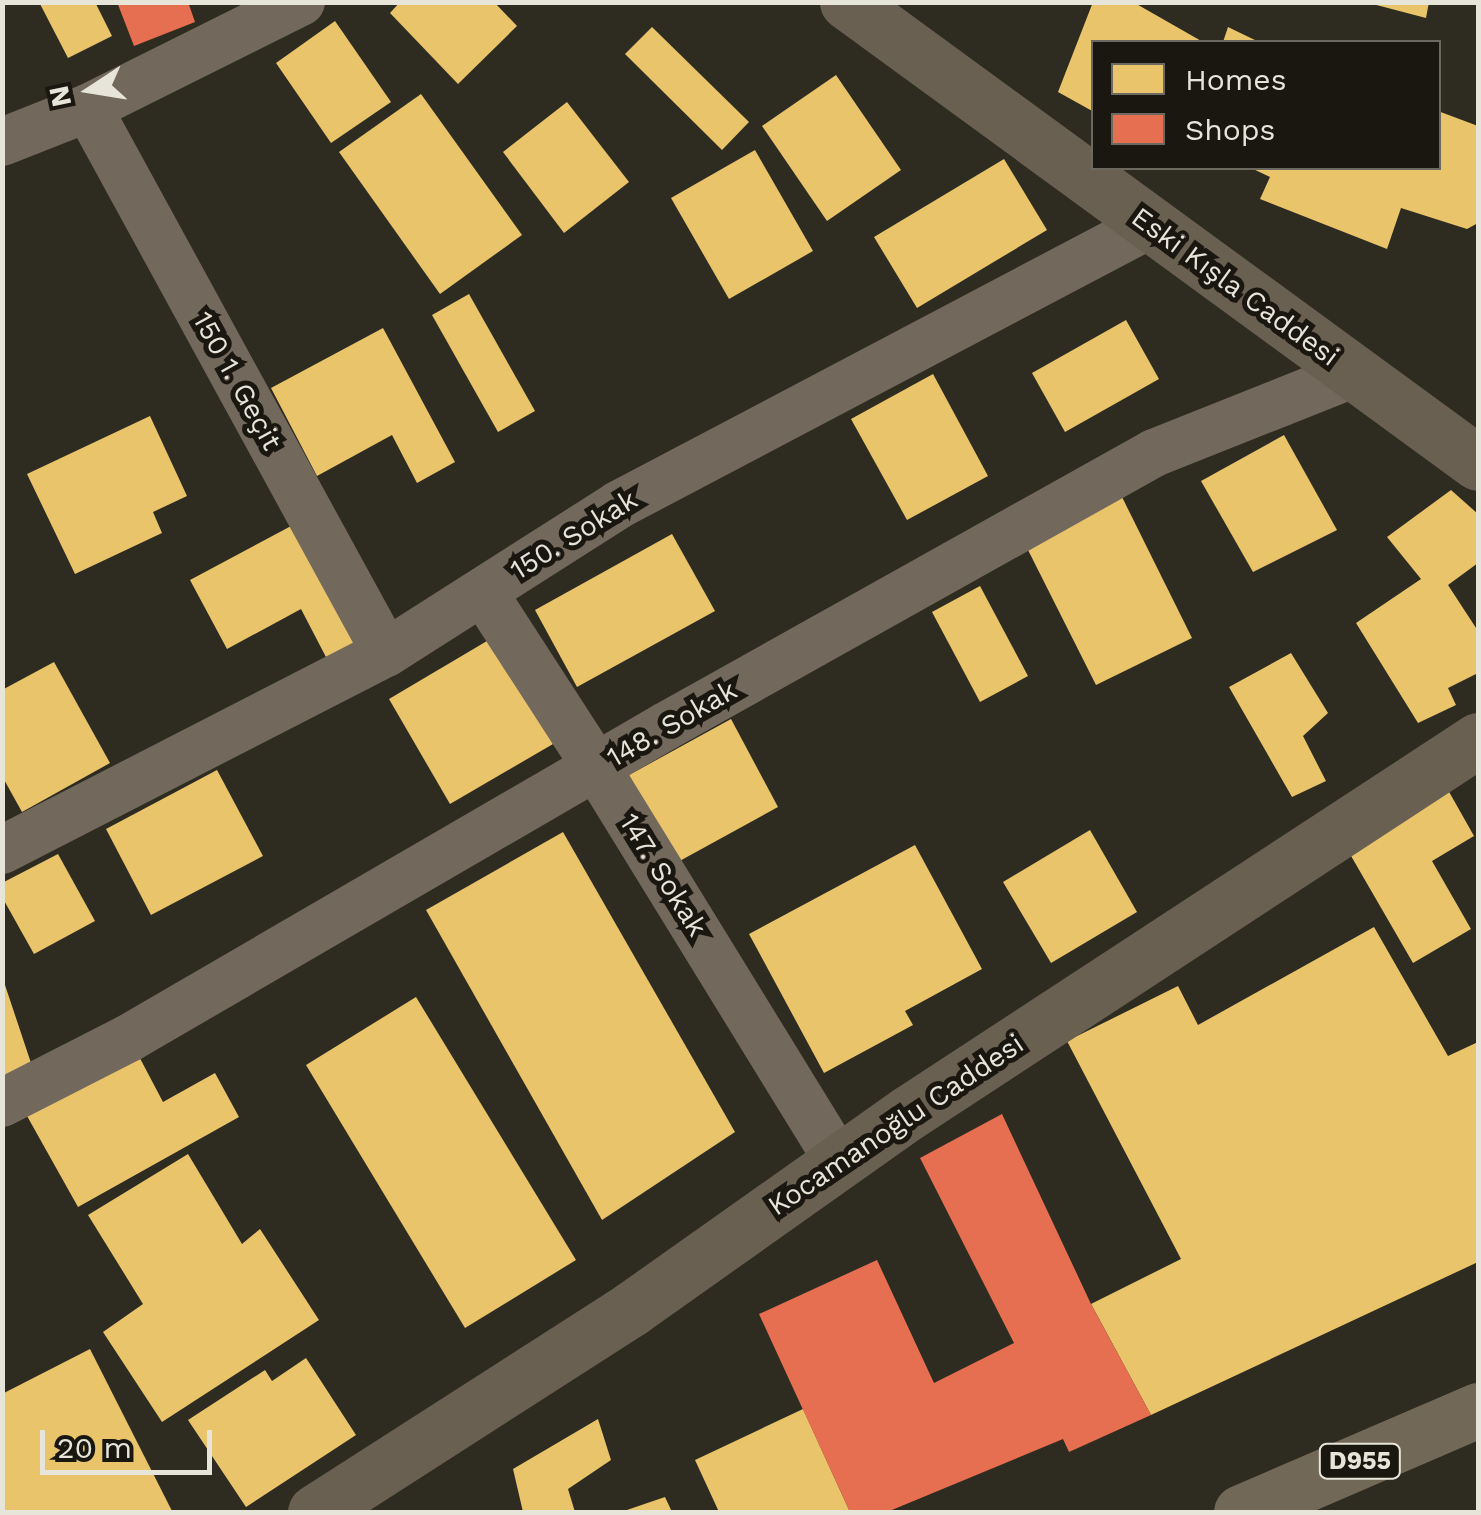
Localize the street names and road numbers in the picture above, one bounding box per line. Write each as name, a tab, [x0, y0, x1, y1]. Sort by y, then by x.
street label: Eski Kışla Caddesi	[1125, 200, 1345, 374]
street label: 150 1. Geçit	[185, 306, 289, 456]
street label: 150. Sokak	[504, 483, 644, 587]
street label: 148. Sokak	[601, 673, 743, 775]
street label: 147. Sokak	[612, 807, 714, 943]
street label: Kocamanoğlu Caddesi	[762, 1027, 1030, 1223]
road number: D955	[1318, 1441, 1402, 1481]

